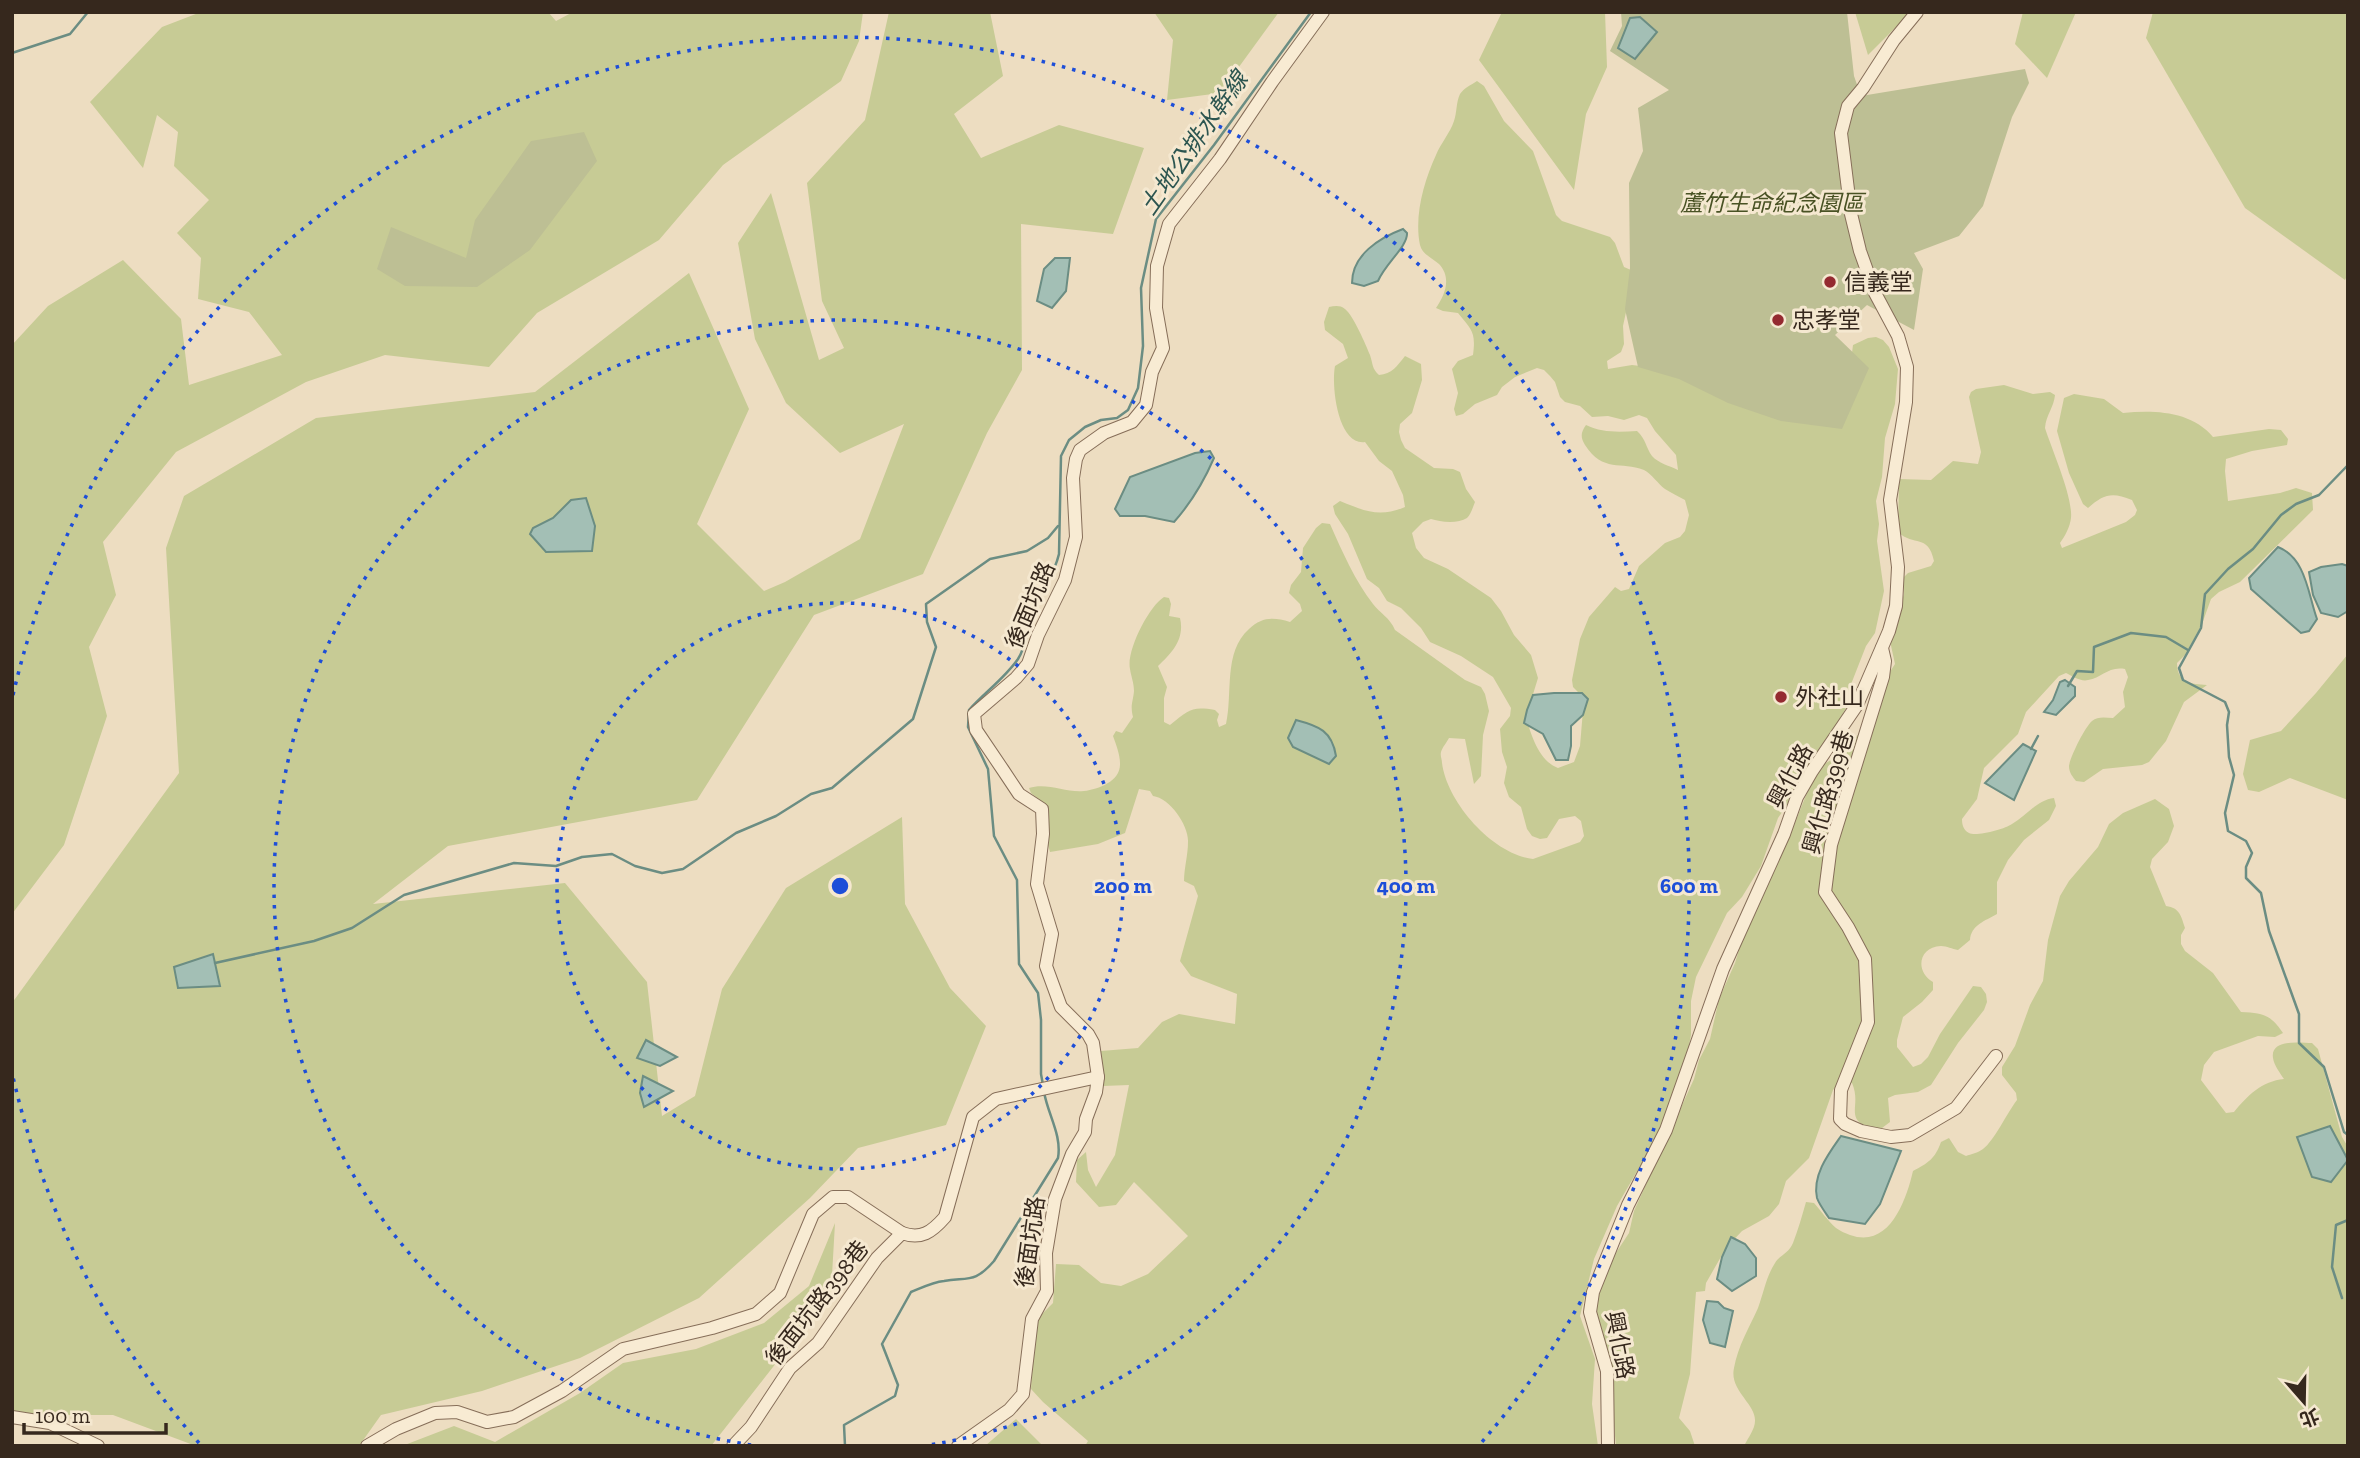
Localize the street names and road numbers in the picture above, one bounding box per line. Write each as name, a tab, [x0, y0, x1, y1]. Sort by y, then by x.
street label: 後面坑路	[999, 557, 1061, 653]
street label: 興化路399巷	[1797, 727, 1859, 857]
street label: 興化路	[1761, 739, 1819, 813]
street label: 後面坑路	[1010, 1194, 1050, 1290]
street label: 後面坑路398巷	[760, 1235, 874, 1371]
street label: 興化路	[1600, 1308, 1640, 1382]

